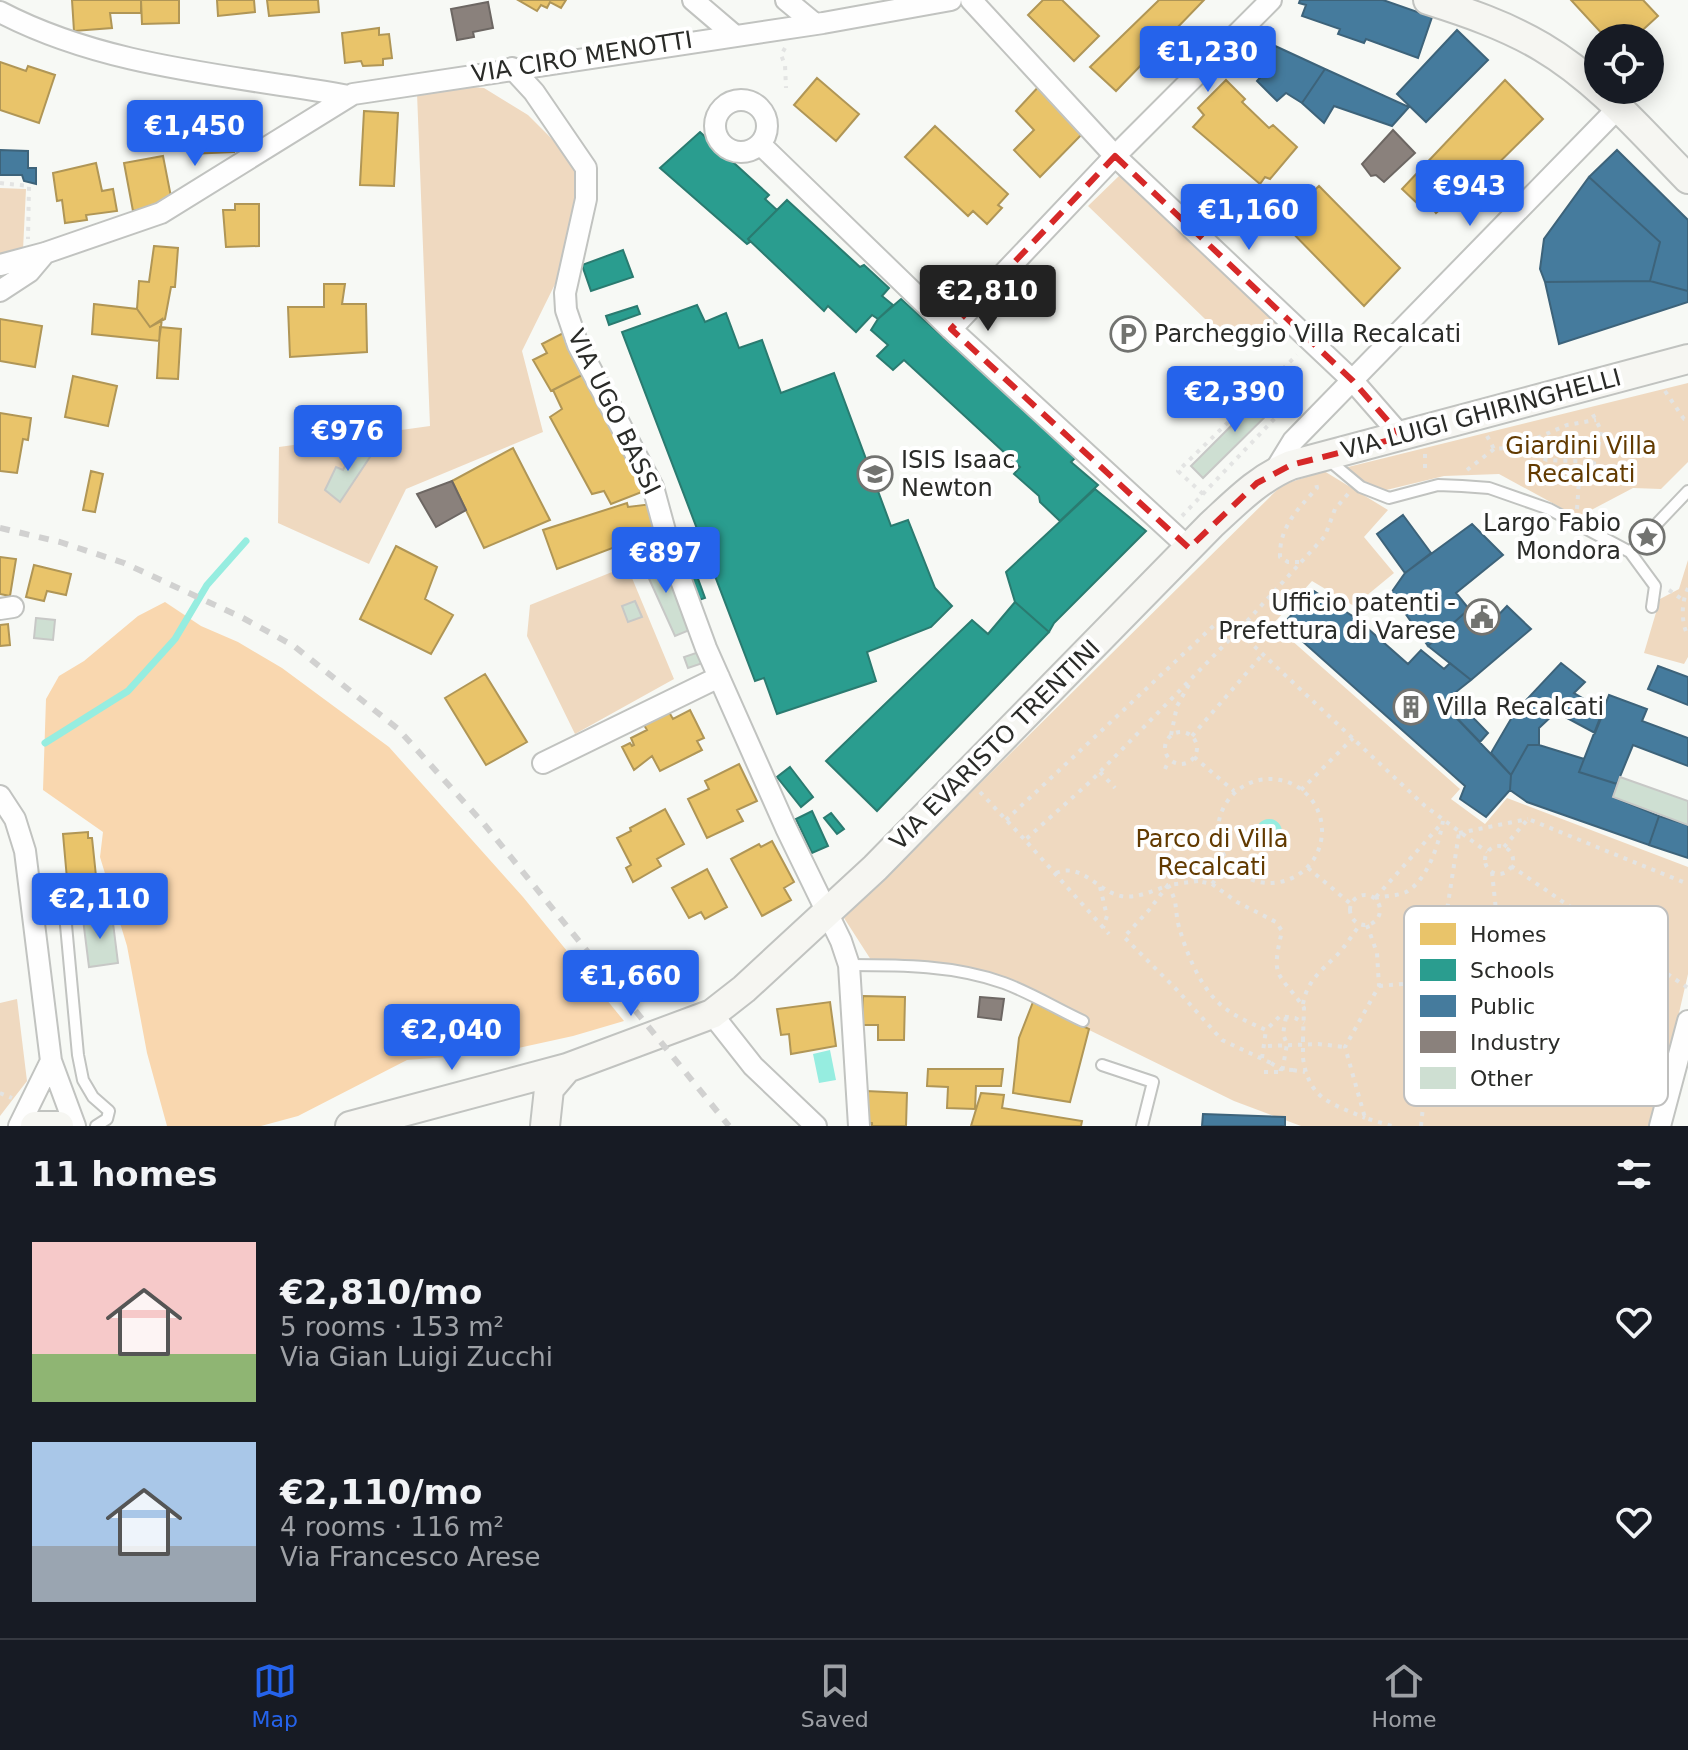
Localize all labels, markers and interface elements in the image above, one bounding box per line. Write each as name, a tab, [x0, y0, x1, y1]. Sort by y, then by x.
map controls	[1584, 24, 1664, 104]
button: locate	[1584, 24, 1664, 104]
street label: VIA CIRO MENOTTI	[470, 26, 694, 88]
pin: €1,230	[1143, 26, 1273, 94]
text: €1,230	[1158, 37, 1258, 67]
pin: €1,450	[130, 100, 260, 168]
text: €1,450	[145, 111, 245, 141]
pin: €943	[1423, 160, 1517, 228]
text: €943	[1434, 171, 1506, 201]
pin: €1,160	[1184, 184, 1314, 252]
text: €1,160	[1199, 195, 1299, 225]
pin: €2,810	[923, 265, 1053, 333]
text: €2,810	[938, 276, 1038, 306]
parking icon: Parcheggio Villa Recalcati	[1109, 315, 1147, 353]
place label: Parcheggio Villa Recalcati	[1154, 320, 1461, 348]
street label: VIA UGO BASSI	[562, 325, 666, 499]
street label: VIA LUIGI GHIRINGHELLI	[1338, 363, 1624, 465]
pin: €2,390	[1170, 366, 1300, 434]
text: €2,390	[1185, 377, 1285, 407]
pin: €976	[301, 405, 395, 473]
text: €976	[312, 416, 384, 446]
park label: Giardini Villa Recalcati	[1505, 432, 1657, 488]
place label: ISIS Isaac Newton	[901, 446, 1015, 502]
school or university icon: ISIS Isaac Newton	[856, 455, 894, 493]
place label: Largo Fabio Mondora	[1483, 509, 1621, 565]
place icon: Largo Fabio Mondora	[1628, 518, 1666, 556]
pin: €897	[619, 527, 713, 595]
text: €897	[630, 538, 702, 568]
place label: Ufficio patenti - Prefettura di Varese	[1218, 589, 1456, 645]
public building icon: Ufficio patenti - Prefettura di Varese	[1463, 598, 1501, 636]
street label: VIA EVARISTO TRENTINI	[884, 634, 1106, 856]
building icon: Villa Recalcati	[1392, 688, 1430, 726]
place label: Villa Recalcati	[1437, 693, 1604, 721]
park label: Parco di Villa Recalcati	[1135, 825, 1289, 881]
pin: €2,110	[35, 873, 165, 941]
text: €2,110	[50, 884, 150, 914]
legend	[1404, 906, 1668, 1106]
text: Homes	[1470, 922, 1546, 947]
pin: €1,660	[566, 950, 696, 1018]
text: Schools	[1470, 958, 1555, 983]
text: €1,660	[581, 961, 681, 991]
text: Public	[1470, 994, 1535, 1019]
pin: €2,040	[387, 1004, 517, 1072]
text: €2,040	[402, 1015, 502, 1045]
text: Industry	[1470, 1030, 1561, 1055]
text: Other	[1470, 1066, 1533, 1091]
icon: filters	[1612, 1152, 1656, 1196]
text: 11 homes	[32, 1154, 217, 1194]
text: €2,810/mo	[280, 1272, 482, 1312]
icon: home	[96, 1274, 192, 1370]
icon: heart	[1612, 1300, 1656, 1344]
text: 5 rooms · 153 m²	[280, 1312, 504, 1342]
text: Via Gian Luigi Zucchi	[280, 1342, 553, 1372]
text: €2,110/mo	[280, 1472, 482, 1512]
icon: home	[96, 1474, 192, 1570]
icon: heart	[1612, 1500, 1656, 1544]
text: 4 rooms · 116 m²	[280, 1512, 504, 1542]
text: Via Francesco Arese	[280, 1542, 541, 1572]
tab: Map	[251, 1659, 298, 1732]
tab: Saved	[801, 1659, 869, 1732]
tab: Home	[1372, 1659, 1437, 1732]

